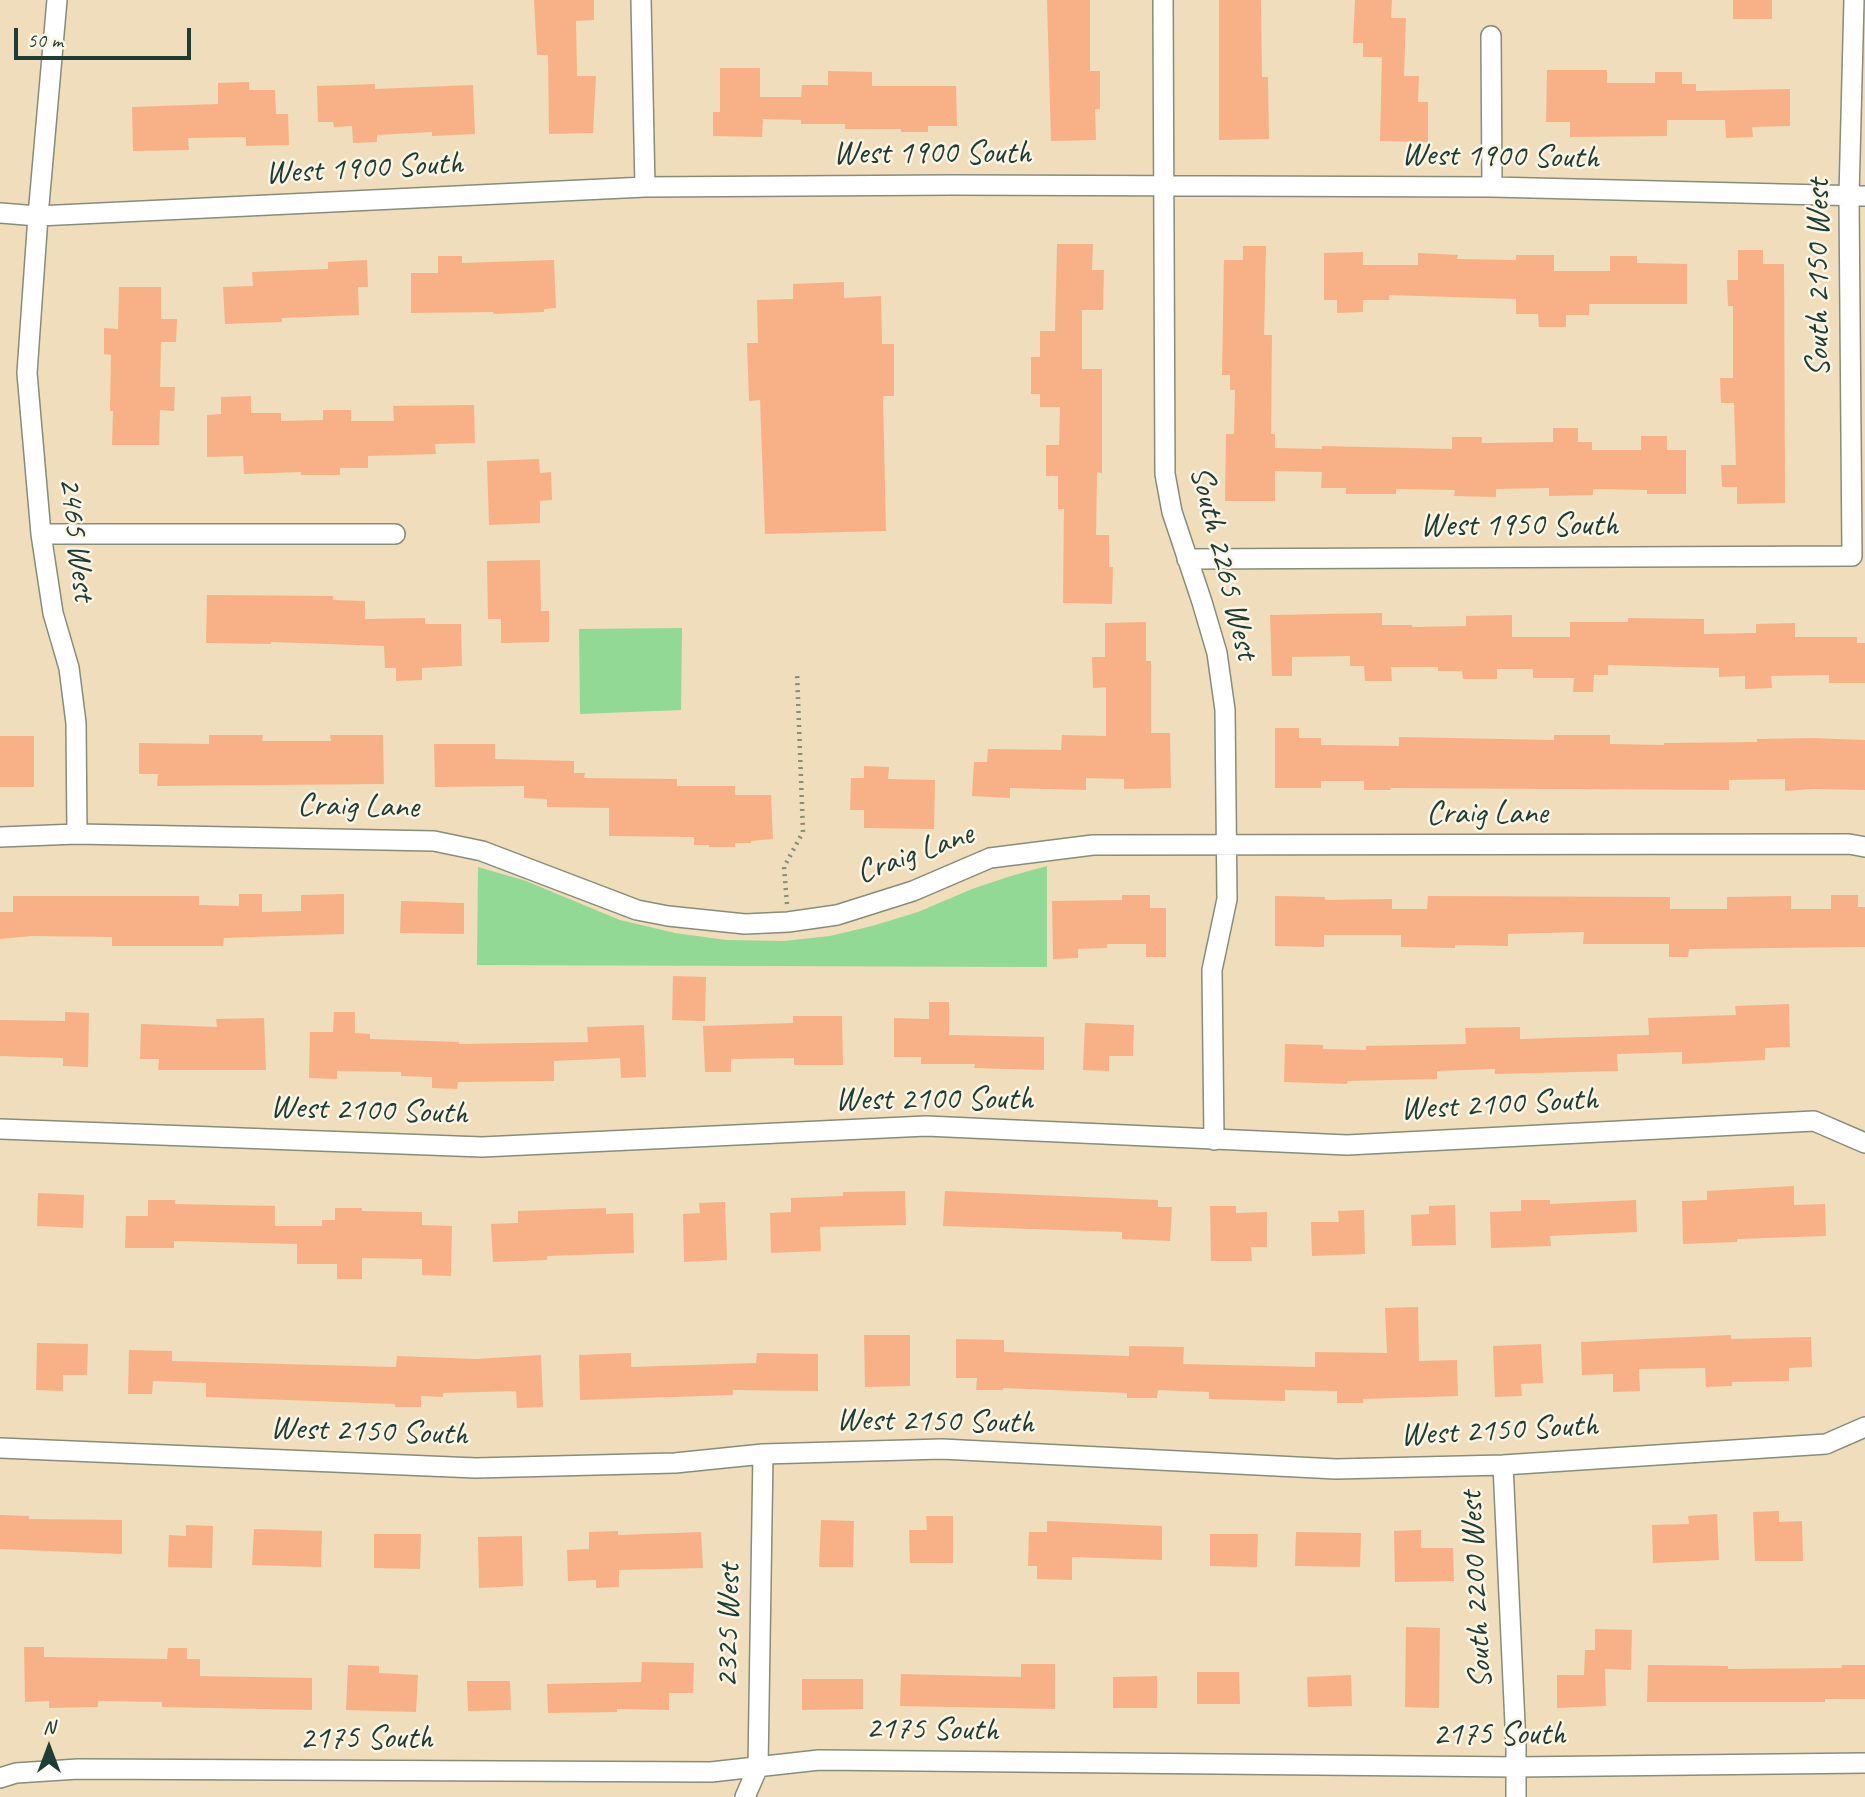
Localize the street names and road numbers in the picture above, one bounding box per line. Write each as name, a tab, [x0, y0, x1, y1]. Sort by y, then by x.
street label: West 1900 South	[833, 134, 1031, 174]
street label: West 1900 South	[1401, 135, 1599, 179]
street label: West 1900 South	[264, 144, 464, 194]
street label: South 2150 West	[1799, 179, 1839, 377]
street label: South 2265 West	[1180, 462, 1266, 664]
street label: 2465 West	[49, 475, 103, 603]
street label: West 1950 South	[1420, 506, 1618, 546]
street label: Craig Lane	[297, 786, 419, 828]
street label: Craig Lane	[1426, 794, 1548, 834]
street label: Craig Lane	[851, 815, 979, 893]
street label: West 2100 South	[835, 1080, 1033, 1120]
street label: West 2100 South	[1399, 1080, 1599, 1130]
street label: West 2100 South	[269, 1088, 469, 1134]
street label: West 2150 South	[836, 1400, 1034, 1444]
street label: West 2150 South	[1399, 1406, 1599, 1456]
street label: West 2150 South	[269, 1409, 469, 1455]
street label: South 2200 West	[1452, 1490, 1502, 1690]
street label: 2325 West	[708, 1563, 750, 1689]
street label: 2175 South	[865, 1709, 999, 1751]
street label: 2175 South	[1433, 1715, 1565, 1755]
street label: 2175 South	[300, 1719, 432, 1759]

